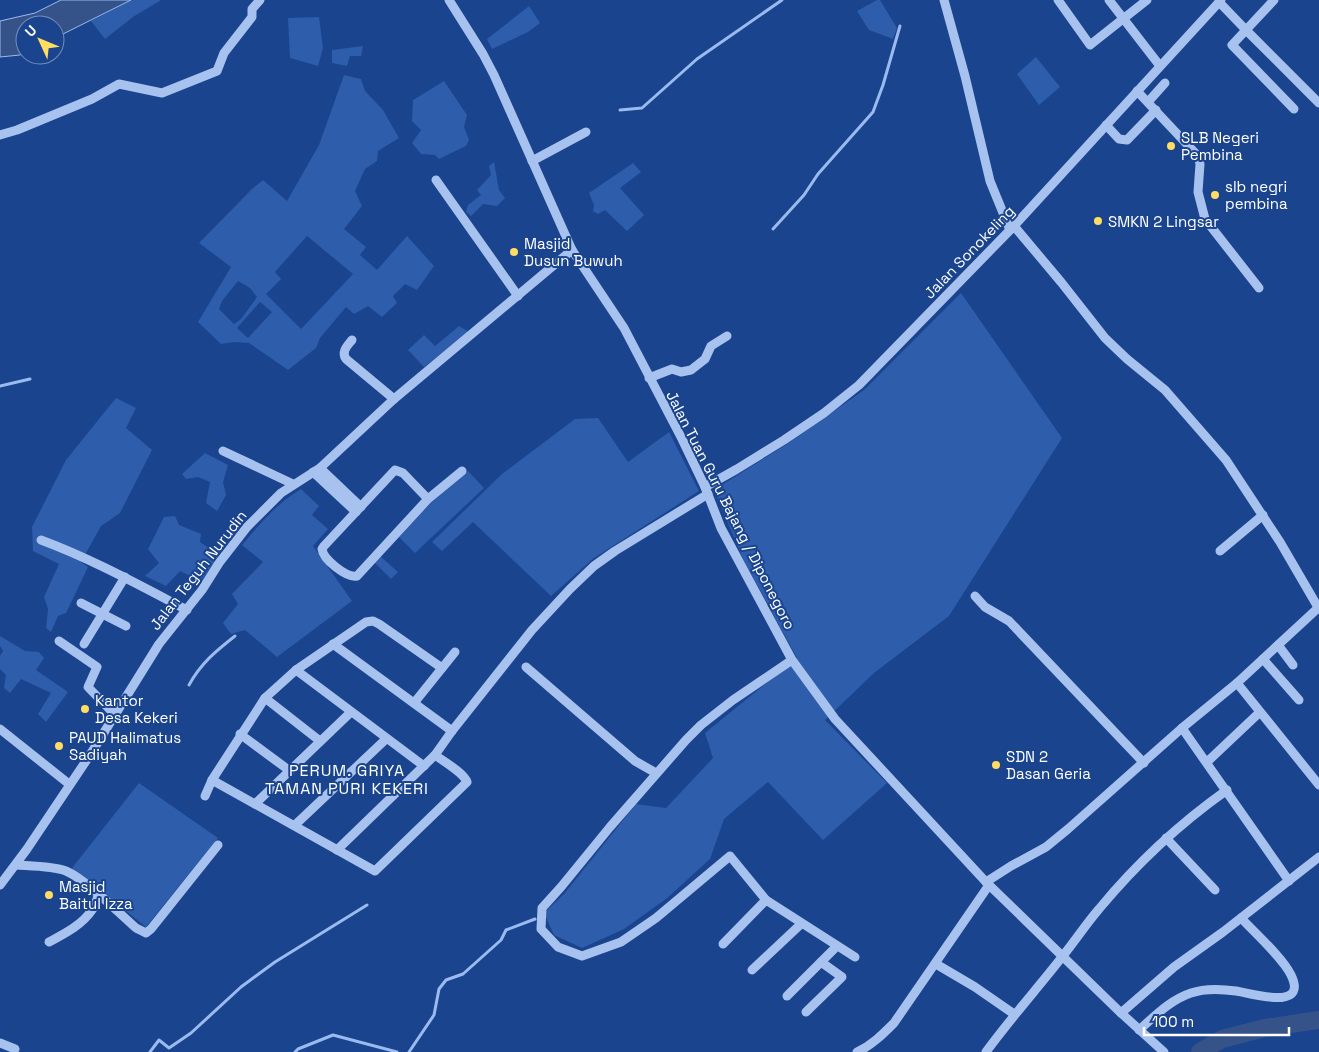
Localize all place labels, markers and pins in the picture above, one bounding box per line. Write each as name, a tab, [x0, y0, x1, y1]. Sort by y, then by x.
place label: SLB Negeri Pembina	[1181, 128, 1259, 164]
marker: SLB Negeri Pembina	[1165, 140, 1177, 152]
place label: slb negri pembina	[1225, 177, 1288, 213]
marker: slb negri pembina	[1209, 189, 1221, 201]
place label: SMKN 2 Lingsar	[1108, 212, 1219, 231]
marker: SMKN 2 Lingsar	[1092, 215, 1104, 227]
place label: Masjid Dusun Buwuh	[524, 234, 623, 270]
marker: Masjid Dusun Buwuh	[508, 246, 520, 258]
place label: Kantor Desa Kekeri	[95, 691, 178, 727]
marker: Kantor Desa Kekeri	[79, 703, 91, 715]
place label: PAUD Halimatus Sadiyah	[69, 728, 181, 764]
marker: PAUD Halimatus Sadiyah	[53, 740, 65, 752]
place label: SDN 2 Dasan Geria	[1006, 747, 1091, 783]
marker: SDN 2 Dasan Geria	[990, 759, 1002, 771]
place label: Masjid Baitul Izza	[59, 877, 133, 913]
marker: Masjid Baitul Izza	[43, 889, 55, 901]

